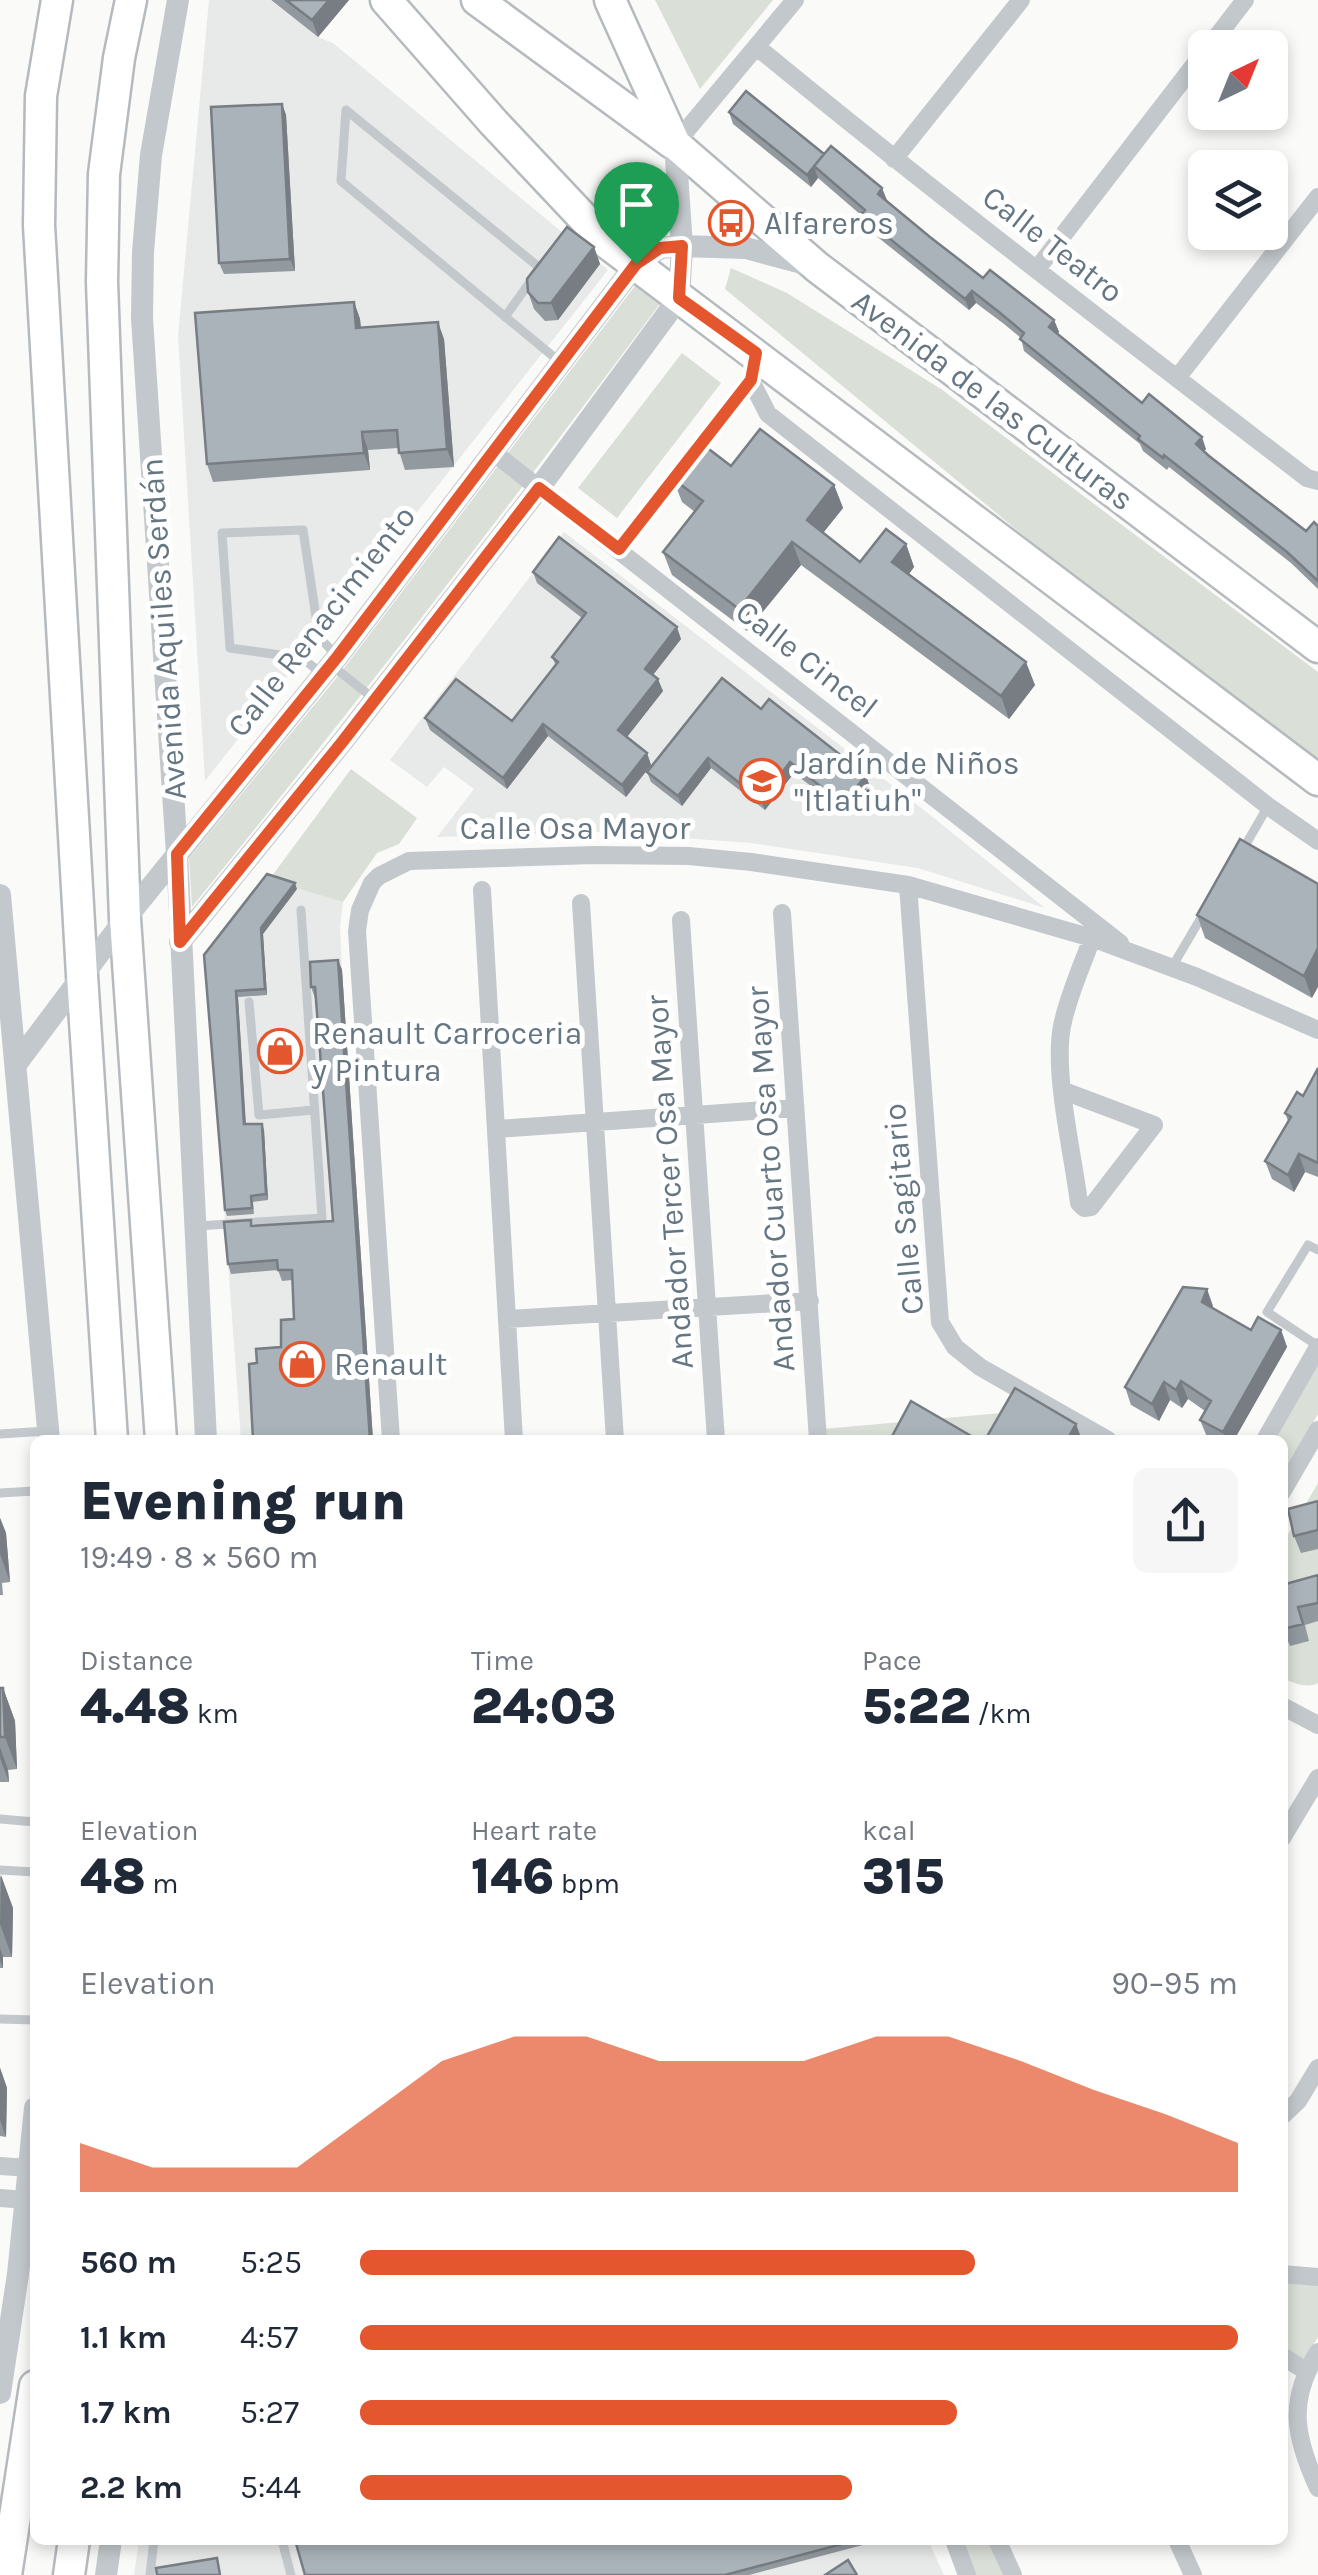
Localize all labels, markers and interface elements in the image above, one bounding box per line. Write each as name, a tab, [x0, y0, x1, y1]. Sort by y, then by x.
north arrow	[1188, 30, 1288, 130]
map controls	[1188, 30, 1288, 250]
button: layers	[1188, 150, 1288, 250]
pin	[594, 162, 679, 265]
icon: arrive	[609, 177, 664, 232]
street label: Calle Teatro	[975, 178, 1130, 311]
bus stop icon: Alfareros	[708, 200, 754, 246]
place label: Alfareros	[764, 205, 894, 242]
street label: Avenida de las Culturas	[845, 283, 1141, 518]
street label: Avenida Aquiles Serdán	[133, 457, 194, 801]
street label: Calle Renacimiento	[220, 498, 423, 744]
street label: Calle Cincel	[728, 593, 885, 726]
place label: Jardín de Niños "Itlatiuh"	[794, 745, 1020, 819]
school or university icon: Jardín de Niños "Itlatiuh"	[739, 758, 785, 804]
street label: Calle Osa Mayor	[460, 810, 691, 847]
street label: Andador Cuarto Osa Mayor	[739, 984, 802, 1373]
street label: Andador Tercer Osa Mayor	[638, 993, 701, 1370]
place label: Renault Carroceria y Pintura	[311, 1015, 582, 1089]
shop icon: Renault Carroceria y Pintura	[257, 1028, 303, 1074]
street label: Calle Sagitario	[876, 1102, 931, 1316]
shop icon: Renault	[279, 1341, 325, 1387]
place label: Renault	[334, 1346, 447, 1383]
button: share	[1133, 1468, 1238, 1573]
text: Evening run	[80, 1469, 406, 1533]
text: 19:49 · 8 × 560 m	[80, 1539, 318, 1576]
text: Distance	[80, 1644, 193, 1677]
text: Time	[471, 1644, 534, 1677]
text: Pace	[862, 1644, 922, 1677]
text: 4.48	[80, 1677, 190, 1736]
text: 24:03	[471, 1677, 616, 1736]
text: 5:22	[862, 1677, 971, 1736]
text: km	[190, 1697, 239, 1730]
text: /km	[971, 1697, 1031, 1730]
text: Elevation	[80, 1814, 199, 1847]
text: Heart rate	[471, 1814, 597, 1847]
text: kcal	[862, 1814, 915, 1847]
text: 48	[80, 1847, 146, 1906]
text: 146	[471, 1847, 554, 1906]
text: 315	[862, 1847, 944, 1906]
text: m	[146, 1867, 179, 1900]
text: bpm	[554, 1867, 620, 1900]
text: Elevation	[80, 1965, 215, 2002]
text: 90–95 m	[1111, 1965, 1238, 2002]
text: 560 m	[80, 2244, 177, 2281]
text: 5:25	[240, 2244, 302, 2281]
text: 1.1 km	[80, 2319, 167, 2356]
text: 4:57	[240, 2319, 298, 2356]
text: 1.7 km	[80, 2394, 172, 2431]
text: 5:27	[240, 2394, 299, 2431]
text: 2.2 km	[80, 2469, 183, 2506]
text: 5:44	[240, 2469, 301, 2506]

